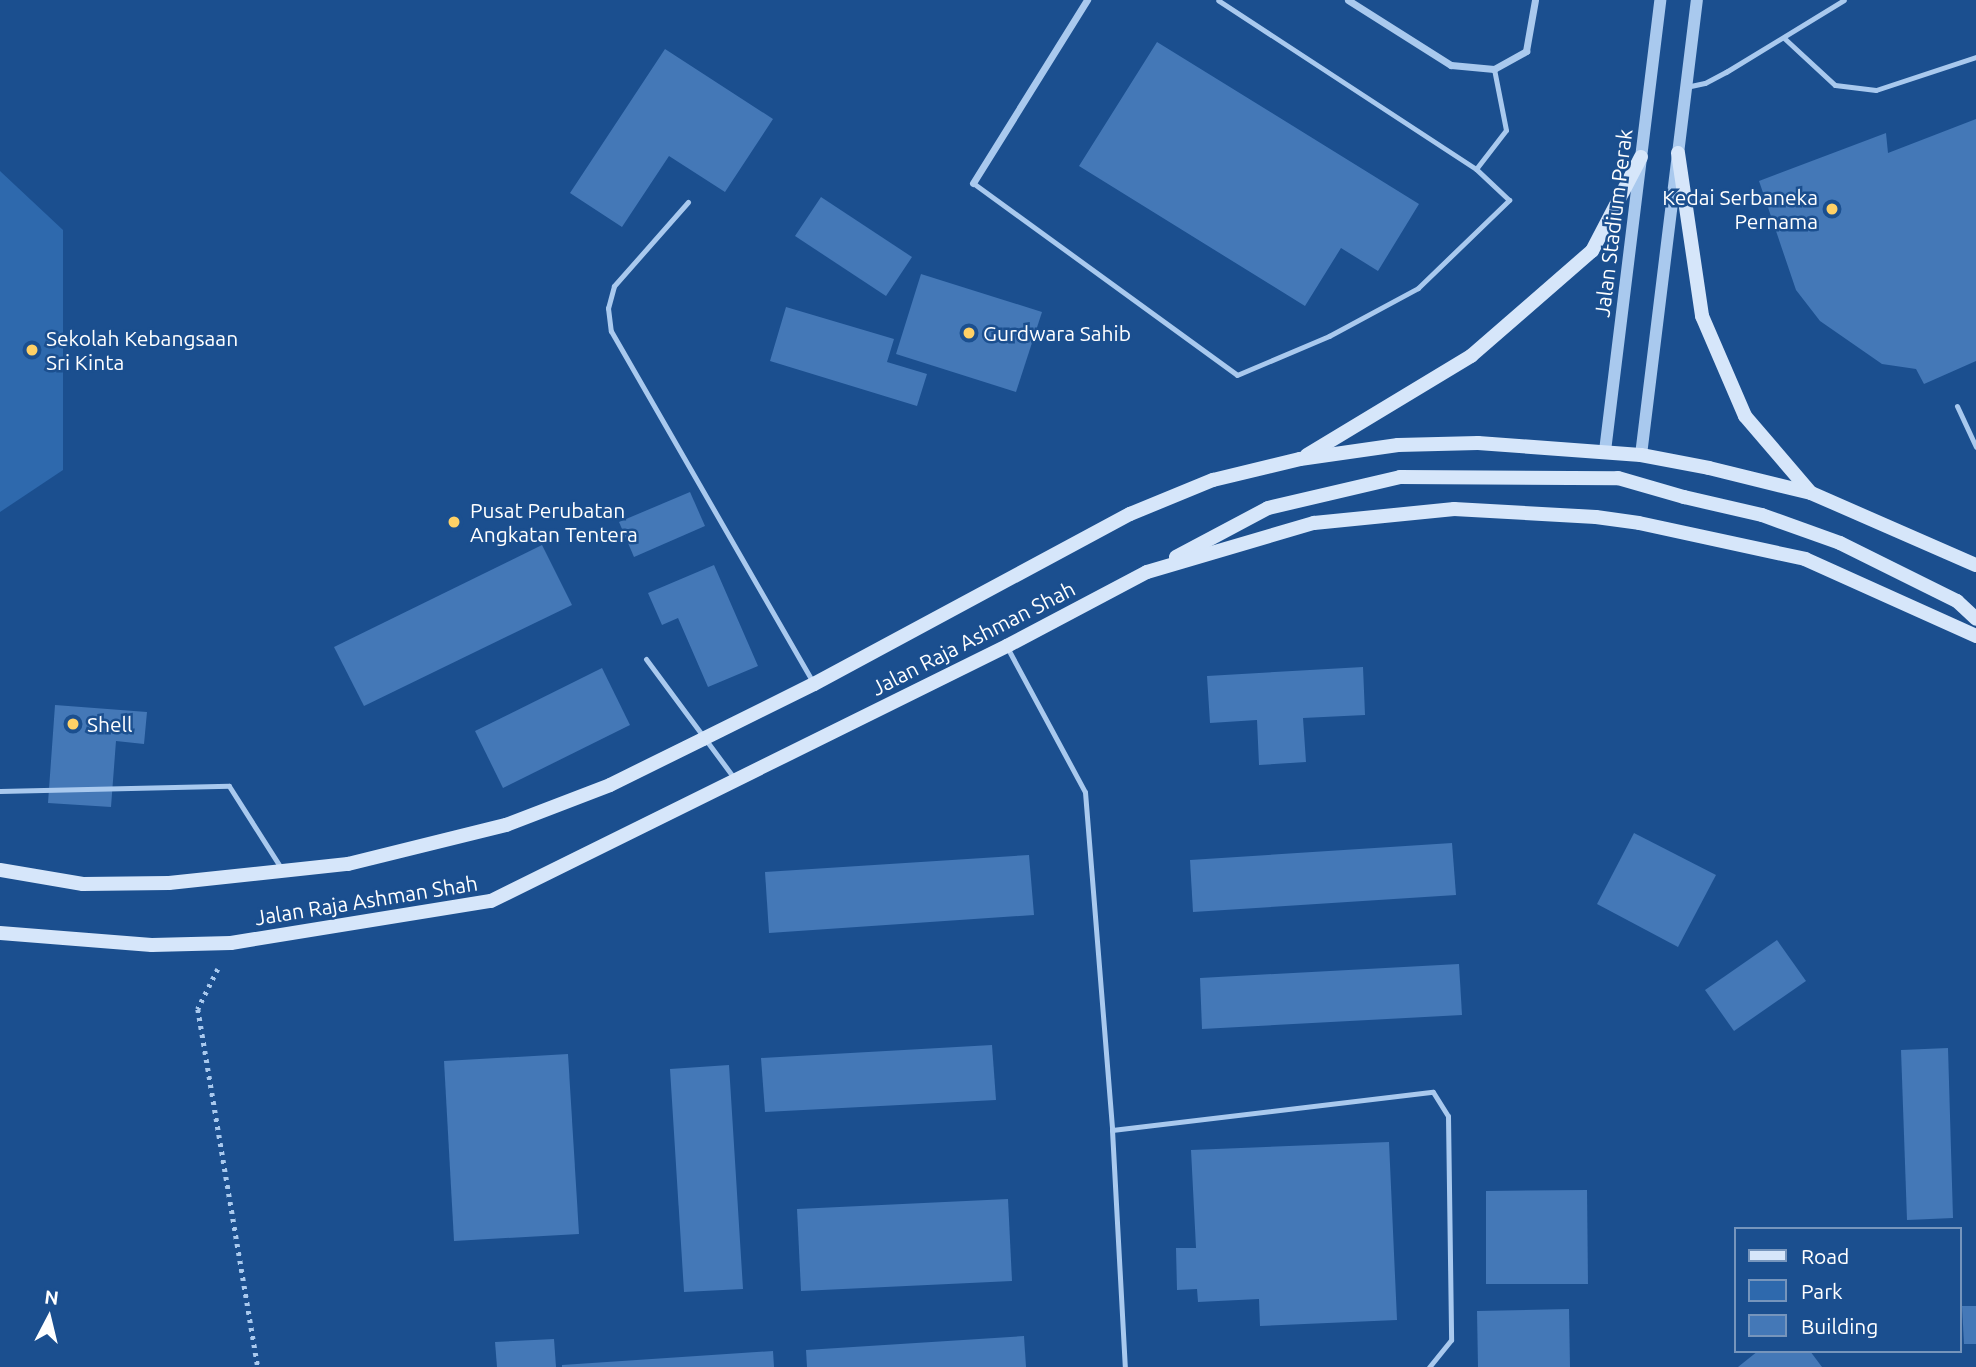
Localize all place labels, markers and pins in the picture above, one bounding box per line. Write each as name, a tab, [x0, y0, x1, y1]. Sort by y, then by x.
place label: Kedai Serbaneka Pernama	[1662, 184, 1818, 234]
marker: Kedai Serbaneka Pernama	[1824, 201, 1840, 217]
place label: Gurdwara Sahib	[983, 320, 1131, 346]
place label: Sekolah Kebangsaan Sri Kinta	[46, 325, 238, 375]
marker: Gurdwara Sahib	[961, 325, 977, 341]
marker: Sekolah Kebangsaan Sri Kinta	[24, 342, 40, 358]
place label: Pusat Perubatan Angkatan Tentera	[470, 497, 638, 547]
marker: Pusat Perubatan Angkatan Tentera	[444, 512, 464, 532]
place label: Shell	[87, 711, 133, 737]
marker: Shell	[65, 716, 81, 732]

